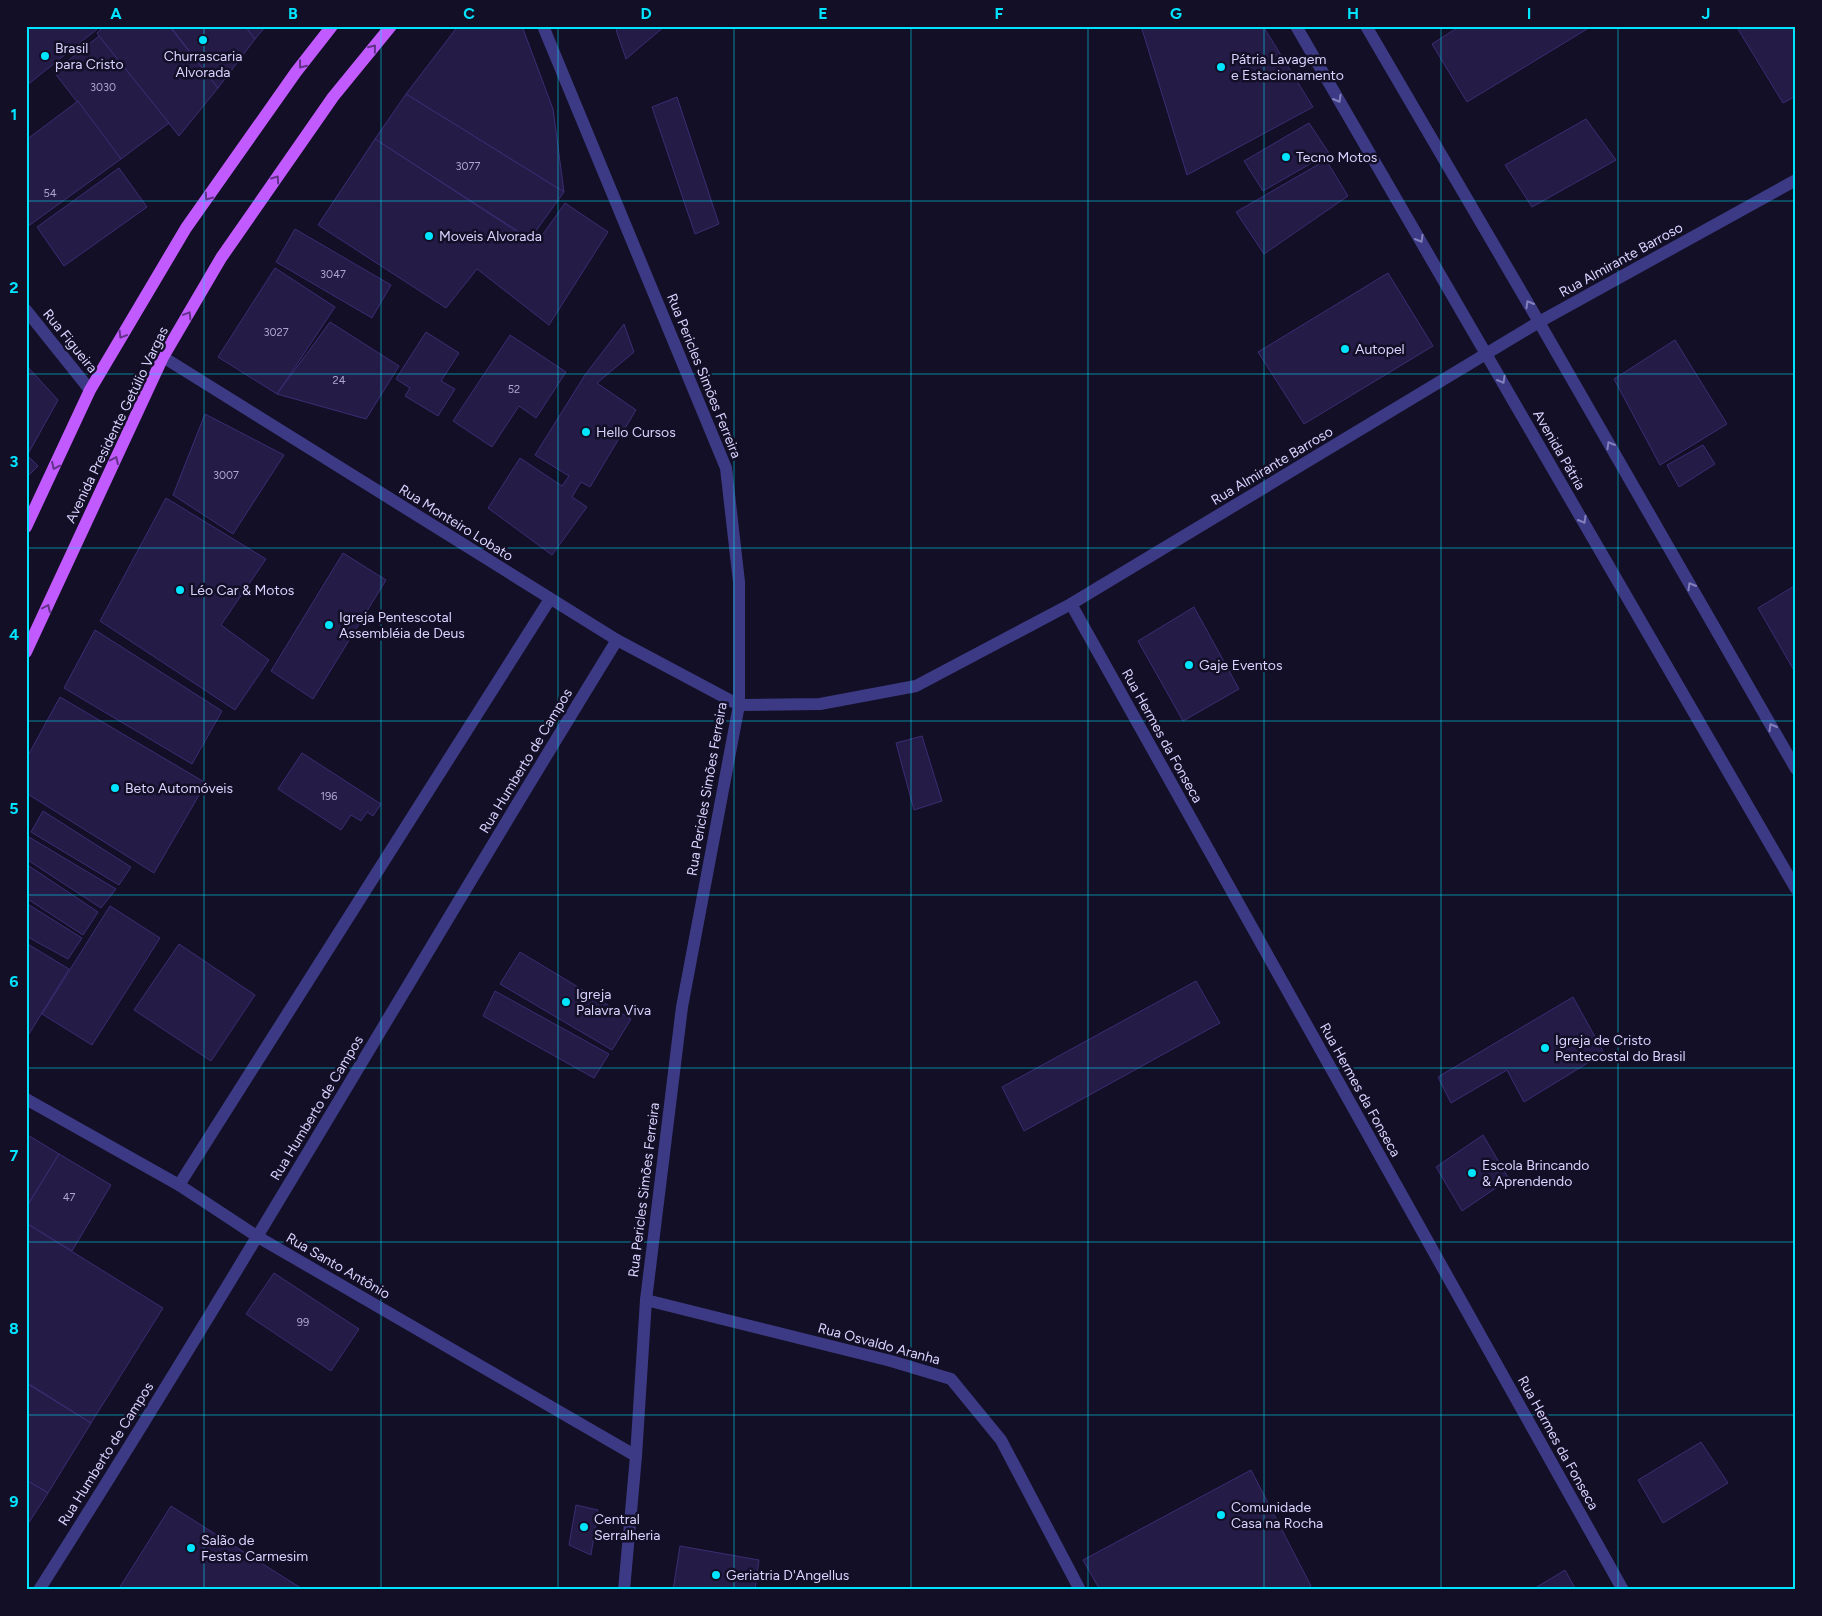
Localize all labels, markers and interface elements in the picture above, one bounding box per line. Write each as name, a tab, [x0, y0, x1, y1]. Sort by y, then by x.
text: A	[110, 4, 122, 23]
text: B	[288, 4, 298, 23]
text: C	[463, 4, 475, 23]
text: D	[640, 4, 652, 23]
text: E	[818, 4, 828, 23]
text: F	[995, 4, 1004, 23]
text: G	[1170, 4, 1182, 23]
text: H	[1347, 4, 1359, 23]
text: I	[1527, 4, 1531, 23]
text: J	[1702, 4, 1710, 23]
marker: Churrascaria Alvorada	[197, 34, 209, 46]
place label: Brasil para Cristo	[55, 40, 124, 73]
one-way arrow	[367, 45, 375, 54]
place label: Churrascaria Alvorada	[164, 48, 242, 81]
marker: Brasil para Cristo	[39, 50, 51, 62]
place label: Pátria Lavagem e Estacionamento	[1231, 51, 1344, 84]
one-way arrow	[300, 59, 308, 68]
marker: Pátria Lavagem e Estacionamento	[1215, 61, 1227, 73]
house number: 3030	[90, 81, 116, 94]
one-way arrow	[1332, 93, 1342, 102]
text: 1	[11, 105, 17, 124]
place label: Tecno Motos	[1296, 149, 1377, 166]
marker: Tecno Motos	[1280, 151, 1292, 163]
house number: 3077	[456, 160, 481, 173]
one-way arrow	[270, 175, 279, 185]
house number: 54	[43, 187, 57, 200]
one-way arrow	[205, 191, 214, 201]
street label: Rua Almirante Barroso	[1556, 219, 1686, 301]
place label: Moveis Alvorada	[439, 228, 542, 245]
marker: Moveis Alvorada	[423, 230, 435, 242]
one-way arrow	[1414, 234, 1424, 243]
house number: 3047	[320, 268, 346, 281]
text: 2	[9, 278, 19, 297]
street label: Rua Pericles Simões Ferreira	[663, 291, 745, 461]
one-way arrow	[1525, 300, 1535, 309]
street label: Rua Figueira	[39, 306, 101, 376]
one-way arrow	[181, 311, 191, 320]
street label: Avenida Presidente Getúlio Vargas	[62, 324, 172, 526]
house number: 3027	[263, 326, 289, 339]
one-way arrow	[119, 330, 129, 339]
place label: Autopel	[1355, 341, 1405, 358]
marker: Autopel	[1339, 343, 1351, 355]
house number: 24	[333, 374, 346, 387]
one-way arrow	[1495, 374, 1505, 383]
house number: 52	[508, 383, 520, 396]
street label: Avenida Pátria	[1529, 407, 1589, 493]
street label: Rua Almirante Barroso	[1208, 423, 1336, 509]
place label: Hello Cursos	[596, 424, 676, 441]
marker: Hello Cursos	[580, 426, 592, 438]
one-way arrow	[1606, 441, 1616, 450]
text: 3	[10, 452, 19, 471]
one-way arrow	[109, 456, 119, 465]
one-way arrow	[50, 461, 61, 470]
house number: 3007	[213, 469, 239, 482]
street label: Rua Monteiro Lobato	[396, 481, 516, 565]
one-way arrow	[1576, 515, 1586, 524]
place label: Léo Car & Motos	[190, 582, 294, 599]
one-way arrow	[1687, 582, 1697, 591]
marker: Léo Car & Motos	[174, 584, 186, 596]
one-way arrow	[40, 604, 51, 613]
place label: Igreja Pentescotal Assembléia de Deus	[339, 609, 465, 642]
marker: Igreja Pentescotal Assembléia de Deus	[323, 619, 335, 631]
text: 4	[9, 625, 19, 644]
place label: Gaje Eventos	[1199, 657, 1282, 674]
marker: Gaje Eventos	[1183, 659, 1195, 671]
street label: Rua Hermes da Fonseca	[1118, 666, 1206, 806]
street label: Rua Humberto de Campos	[476, 685, 576, 837]
street label: Rua Pericles Simões Ferreira	[683, 701, 731, 877]
one-way arrow	[1768, 723, 1778, 732]
place label: Beto Automóveis	[125, 780, 233, 797]
marker: Beto Automóveis	[109, 782, 121, 794]
house number: 196	[321, 790, 338, 803]
text: 5	[9, 799, 19, 818]
text: 6	[9, 972, 19, 991]
place label: Igreja Palavra Viva	[576, 986, 651, 1019]
marker: Igreja Palavra Viva	[560, 996, 572, 1008]
street label: Rua Hermes da Fonseca	[1316, 1020, 1404, 1160]
street label: Rua Humberto de Campos	[267, 1032, 367, 1184]
place label: Igreja de Cristo Pentecostal do Brasil	[1555, 1032, 1686, 1065]
marker: Igreja de Cristo Pentecostal do Brasil	[1539, 1042, 1551, 1054]
street label: Rua Pericles Simões Ferreira	[625, 1102, 663, 1278]
text: 7	[10, 1146, 19, 1165]
place label: Escola Brincando & Aprendendo	[1482, 1157, 1589, 1190]
marker: Escola Brincando & Aprendendo	[1466, 1167, 1478, 1179]
house number: 47	[63, 1191, 75, 1204]
street label: Rua Santo Antônio	[283, 1229, 393, 1303]
house number: 99	[297, 1316, 309, 1329]
text: 8	[9, 1319, 19, 1338]
street label: Rua Osvaldo Aranha	[816, 1320, 942, 1368]
street label: Rua Hermes da Fonseca	[1514, 1373, 1602, 1513]
street label: Rua Humberto de Campos	[55, 1379, 157, 1529]
text: 9	[9, 1492, 19, 1511]
place label: Comunidade Casa na Rocha	[1231, 1499, 1323, 1532]
marker: Comunidade Casa na Rocha	[1215, 1509, 1227, 1521]
place label: Central Serralheria	[594, 1511, 661, 1544]
marker: Central Serralheria	[578, 1521, 590, 1533]
place label: Salão de Festas Carmesim	[201, 1532, 308, 1565]
marker: Salão de Festas Carmesim	[185, 1542, 197, 1554]
place label: Geriatria D'Angellus	[726, 1567, 849, 1584]
marker: Geriatria D'Angellus	[710, 1569, 722, 1581]

